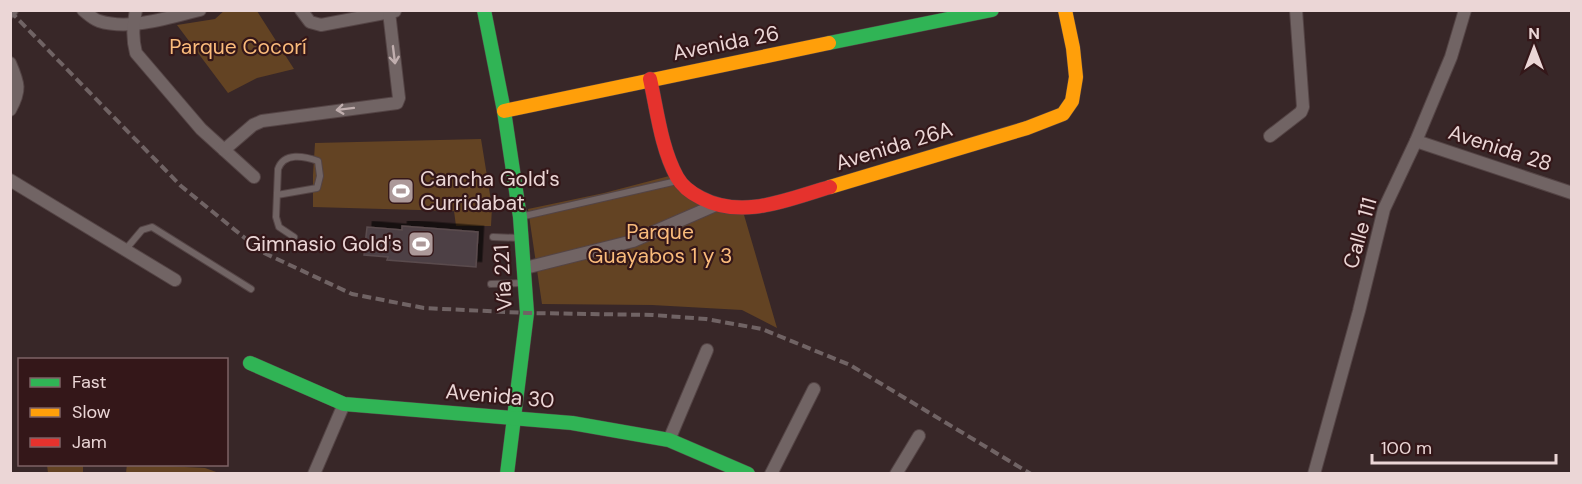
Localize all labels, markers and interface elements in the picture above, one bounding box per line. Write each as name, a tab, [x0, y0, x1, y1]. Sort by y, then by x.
north arrow	[1504, 18, 1564, 78]
street label: Avenida 26	[670, 19, 782, 67]
text: N	[1528, 23, 1540, 44]
park label: Parque Cocorí	[169, 33, 307, 61]
one-way arrow	[389, 44, 400, 64]
one-way arrow	[335, 104, 355, 115]
street label: Avenida 26A	[832, 115, 956, 177]
street label: Avenida 28	[1445, 118, 1555, 178]
place label: Cancha Gold's Curridabat	[420, 165, 560, 217]
sports icon: Cancha Gold's Curridabat	[386, 176, 416, 206]
street label: Calle 111	[1336, 194, 1384, 272]
park label: Parque Guayabos 1 y 3	[587, 218, 733, 270]
sports icon: Gimnasio Gold's	[406, 229, 436, 259]
place label: Gimnasio Gold's	[245, 230, 402, 258]
street label: Vía 221	[487, 244, 519, 312]
legend	[18, 358, 228, 466]
text: Fast	[72, 370, 107, 394]
street label: Avenida 30	[444, 377, 556, 415]
text: Slow	[72, 400, 111, 424]
scale bar	[1372, 427, 1556, 465]
text: Jam	[72, 430, 107, 454]
text: 100 m	[1381, 436, 1432, 460]

